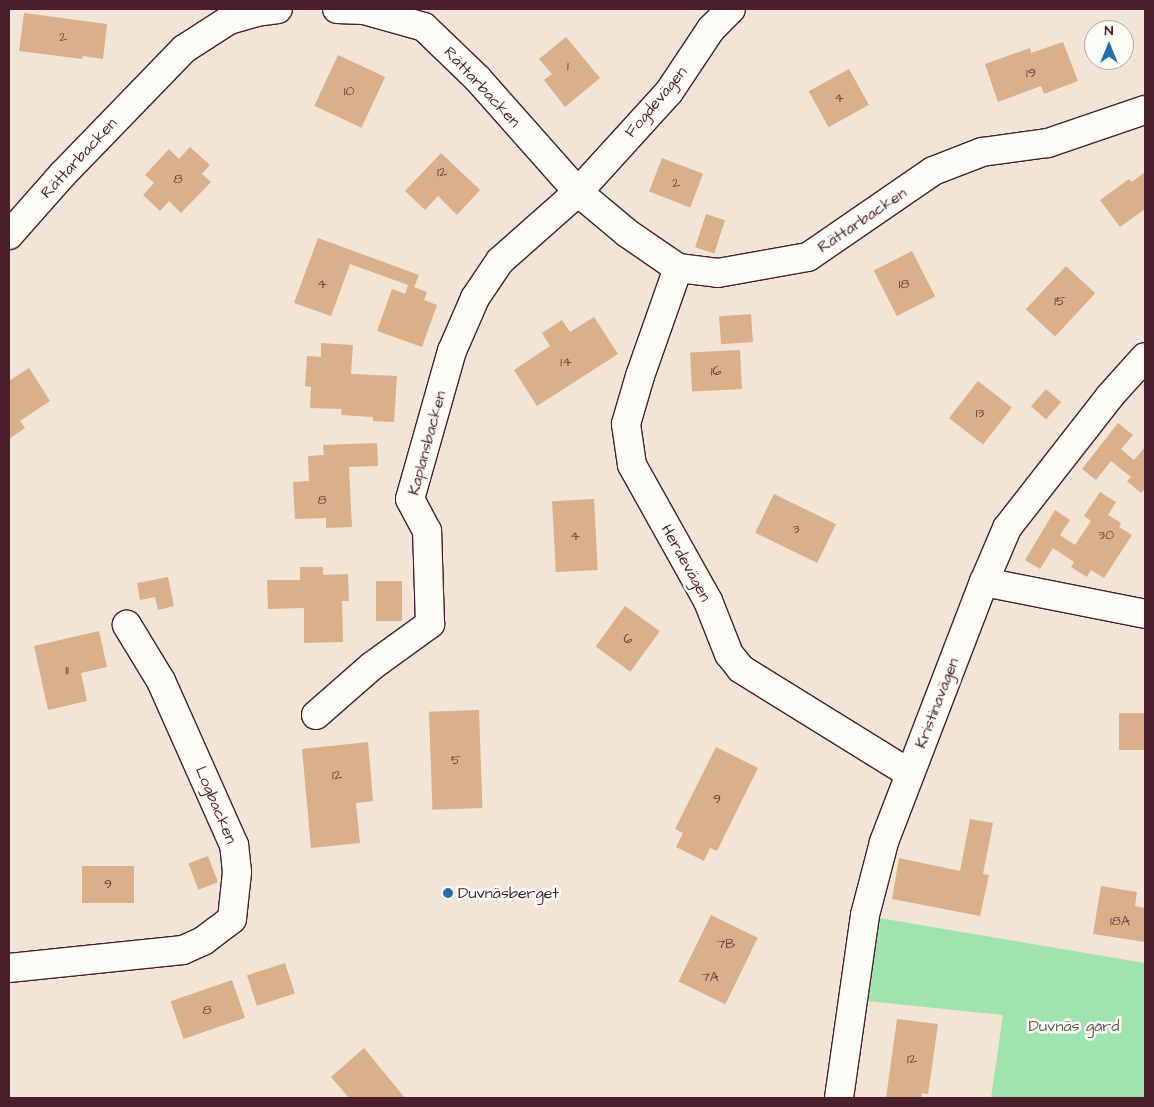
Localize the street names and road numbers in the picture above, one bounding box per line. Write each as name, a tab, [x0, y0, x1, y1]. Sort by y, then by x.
street label: Rättarbacken	[440, 43, 524, 131]
street label: Fogdevägen	[621, 63, 691, 141]
street label: Rättarbacken	[37, 114, 121, 202]
street label: Rättarbacken	[814, 183, 910, 257]
street label: Kaplansbacken	[404, 389, 450, 497]
street label: Herdevägen	[657, 521, 715, 605]
street label: Kristinavägen	[911, 655, 963, 751]
street label: Logbacken	[191, 763, 241, 847]

